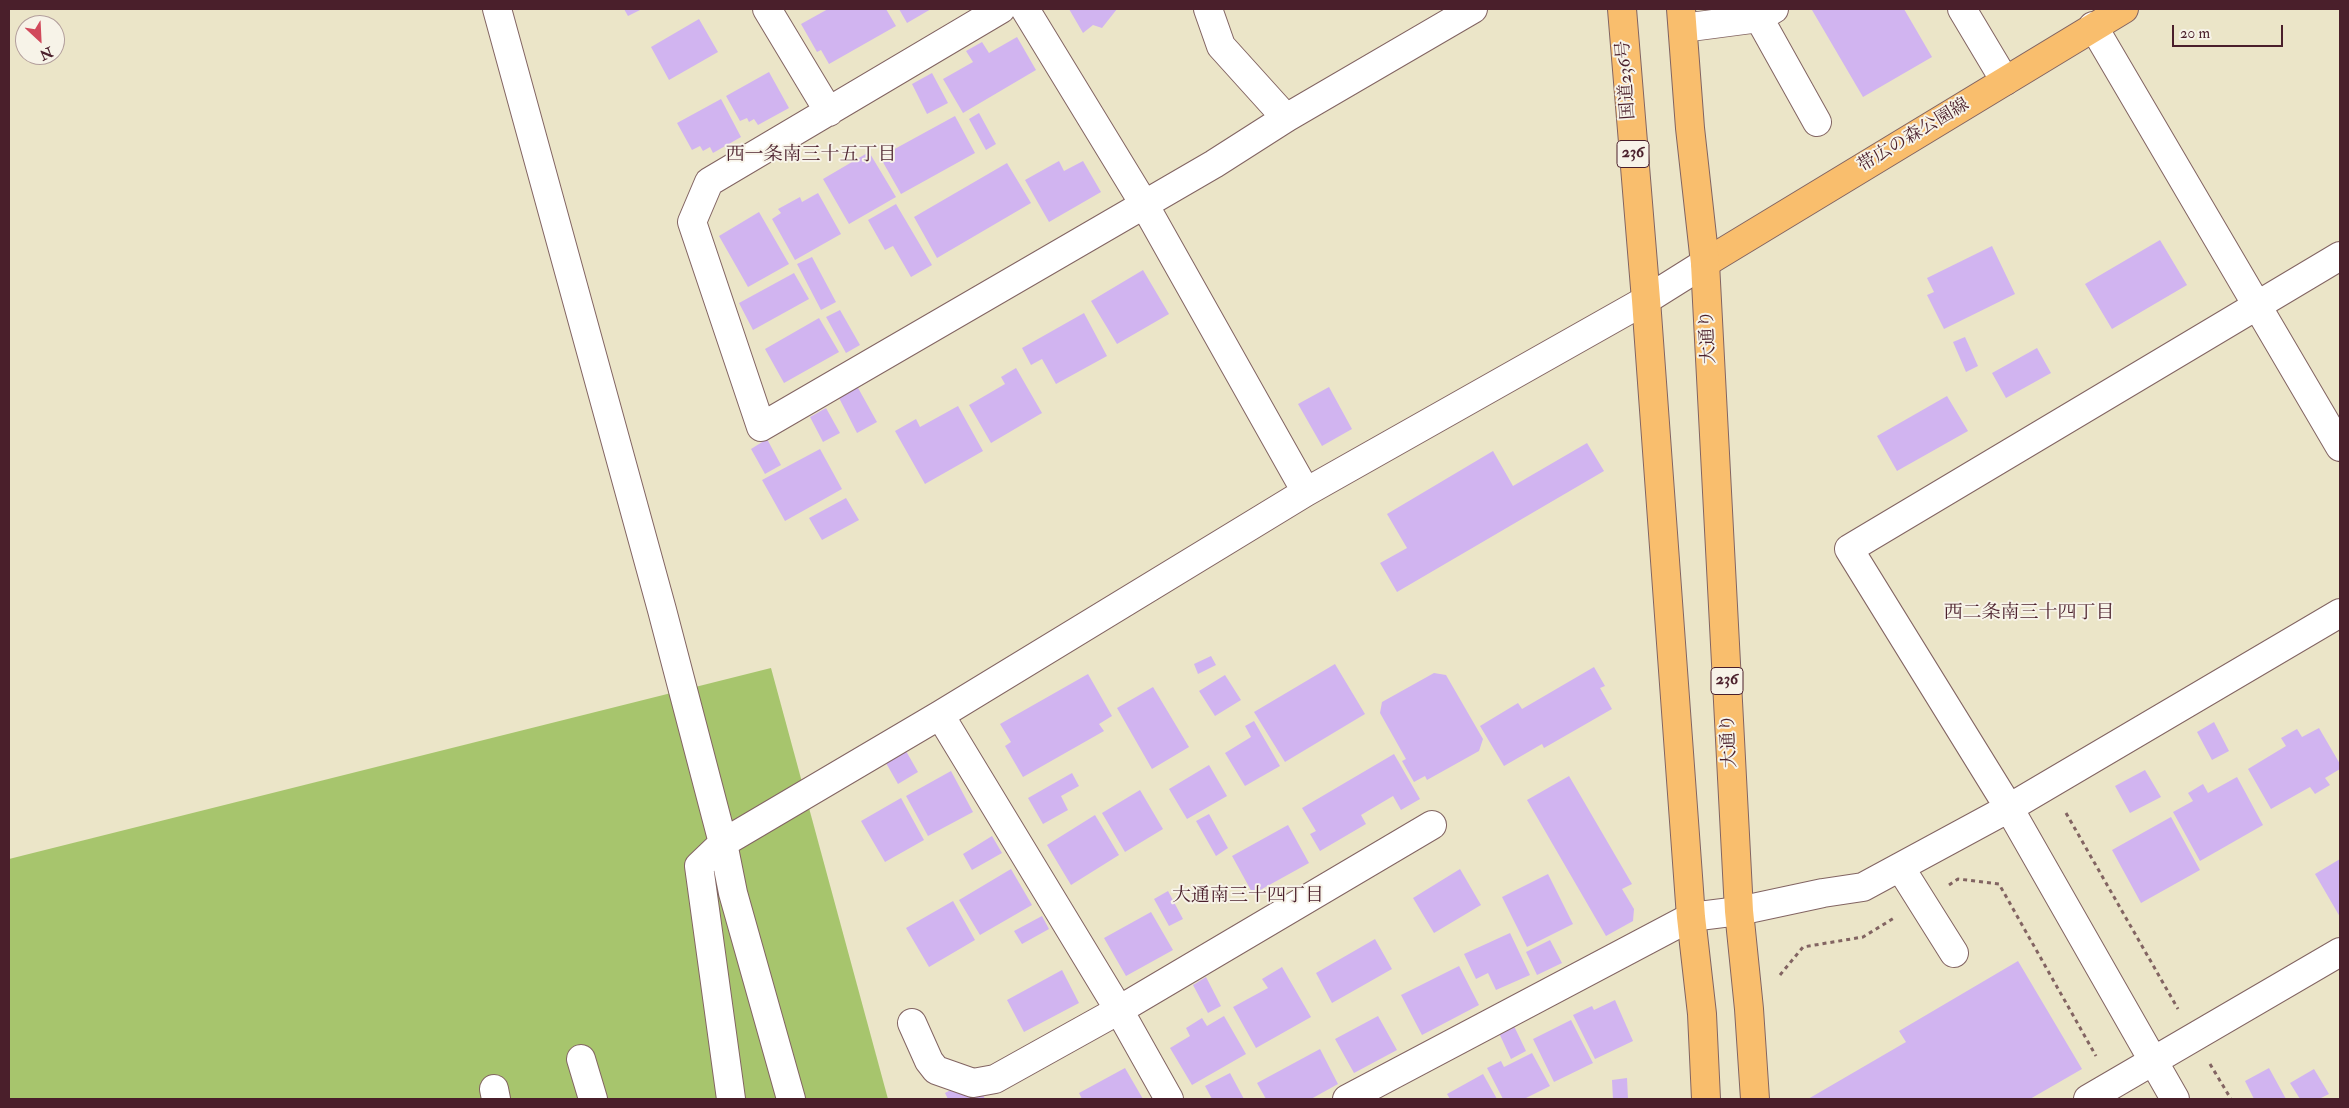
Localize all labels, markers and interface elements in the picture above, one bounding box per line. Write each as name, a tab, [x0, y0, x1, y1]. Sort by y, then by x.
north arrow	[15, 15, 65, 65]
scale bar	[2174, 15, 2285, 47]
text: 20 m	[2180, 24, 2210, 43]
street label: 国道236号	[1613, 40, 1641, 120]
text: N	[37, 43, 55, 63]
street label: 帯広の森公園線	[1854, 94, 1974, 178]
road number: 236	[1617, 140, 1649, 168]
district label: 西一条南三十五丁目	[726, 145, 896, 167]
street label: 大通り	[1697, 309, 1721, 365]
district label: 西二条南三十四丁目	[1944, 603, 2114, 625]
road number: 236	[1711, 668, 1743, 694]
street label: 大通り	[1718, 713, 1742, 769]
district label: 大通南三十四丁目	[1172, 886, 1324, 908]

